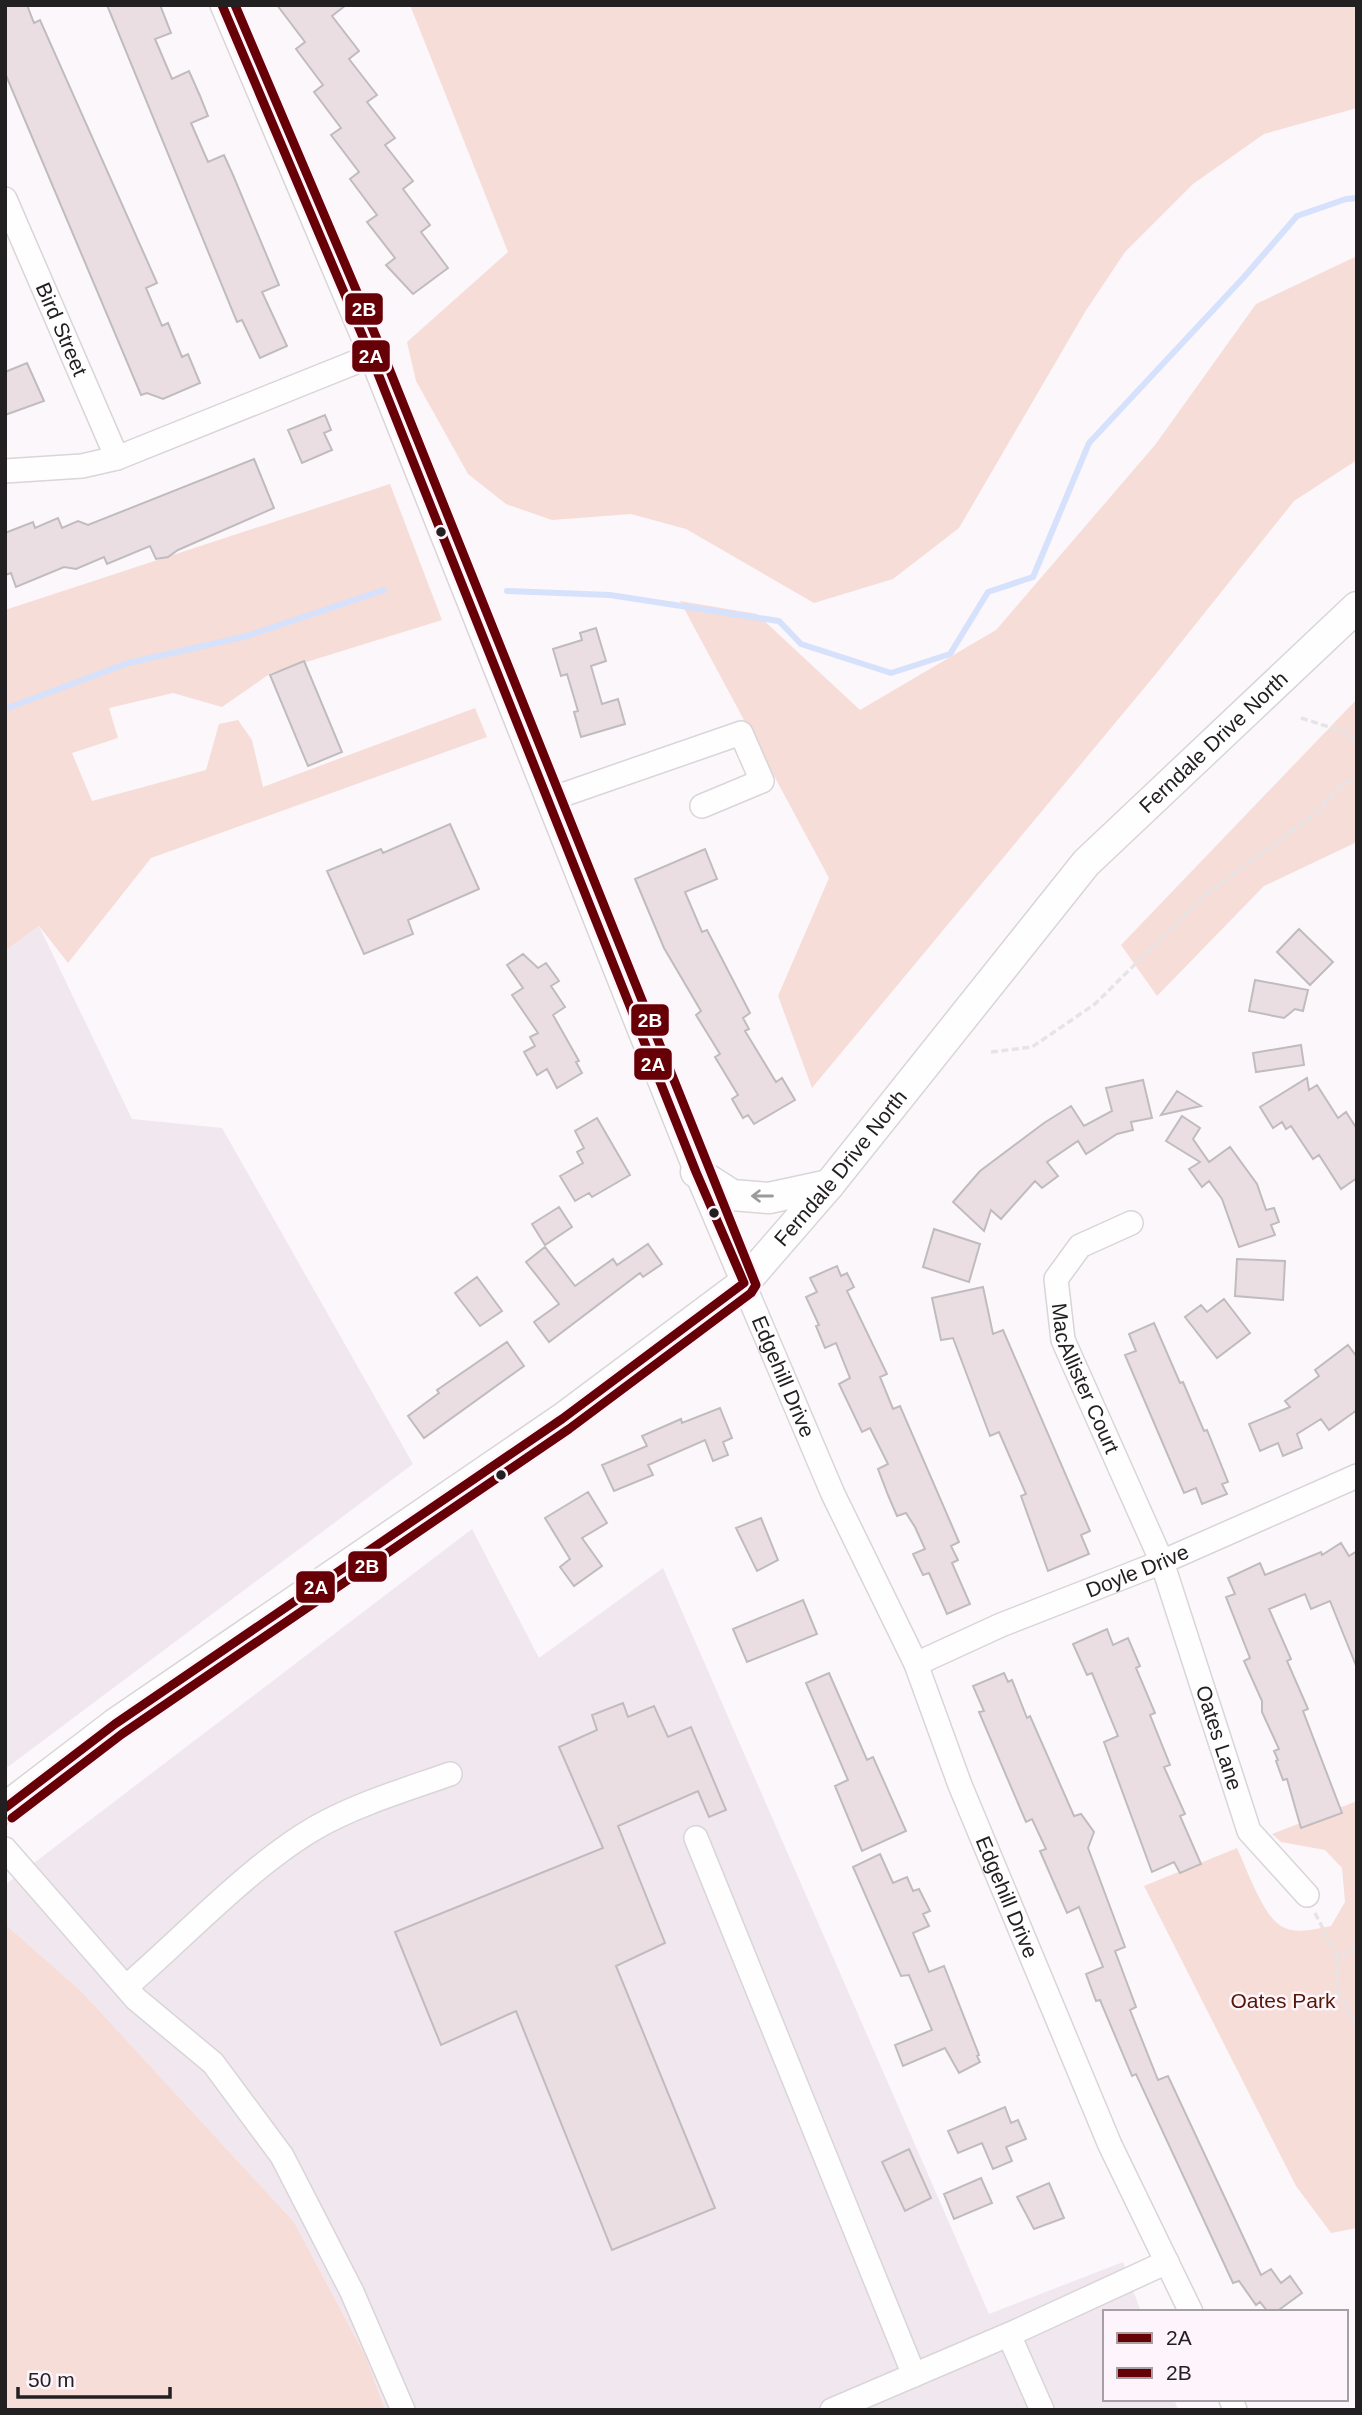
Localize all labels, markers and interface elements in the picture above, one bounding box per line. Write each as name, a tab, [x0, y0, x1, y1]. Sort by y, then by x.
street label: Bird Street	[32, 279, 92, 379]
line badge: 2B	[344, 292, 384, 326]
text: 2B	[352, 299, 376, 320]
line badge: 2A	[351, 339, 391, 373]
text: 2A	[359, 346, 383, 367]
unlabelled marker	[434, 525, 448, 539]
street label: Ferndale Drive North	[1134, 667, 1292, 817]
line badge: 2B	[630, 1003, 670, 1037]
text: 2B	[638, 1010, 662, 1031]
line badge: 2A	[633, 1047, 673, 1081]
text: 2A	[641, 1054, 665, 1075]
street label: Ferndale Drive North	[769, 1085, 911, 1250]
one-way arrow	[751, 1189, 774, 1203]
unlabelled marker	[707, 1206, 721, 1220]
street label: MacAllister Court	[1048, 1302, 1124, 1457]
street label: Edgehill Drive	[748, 1312, 819, 1441]
unlabelled marker	[494, 1468, 508, 1482]
street label: Doyle Drive	[1082, 1540, 1192, 1602]
line badge: 2B	[347, 1550, 388, 1583]
text: 2B	[355, 1556, 379, 1577]
line badge: 2A	[295, 1570, 336, 1604]
text: 2A	[304, 1577, 328, 1598]
street label: Oates Lane	[1192, 1682, 1247, 1793]
street label: Edgehill Drive	[972, 1833, 1043, 1961]
park label: Oates Park	[1230, 1989, 1336, 2012]
legend	[1103, 2310, 1348, 2401]
text: 2A	[1166, 2326, 1192, 2349]
scale bar	[18, 2356, 170, 2400]
text: 2B	[1166, 2361, 1192, 2384]
text: 50 m	[28, 2368, 75, 2391]

